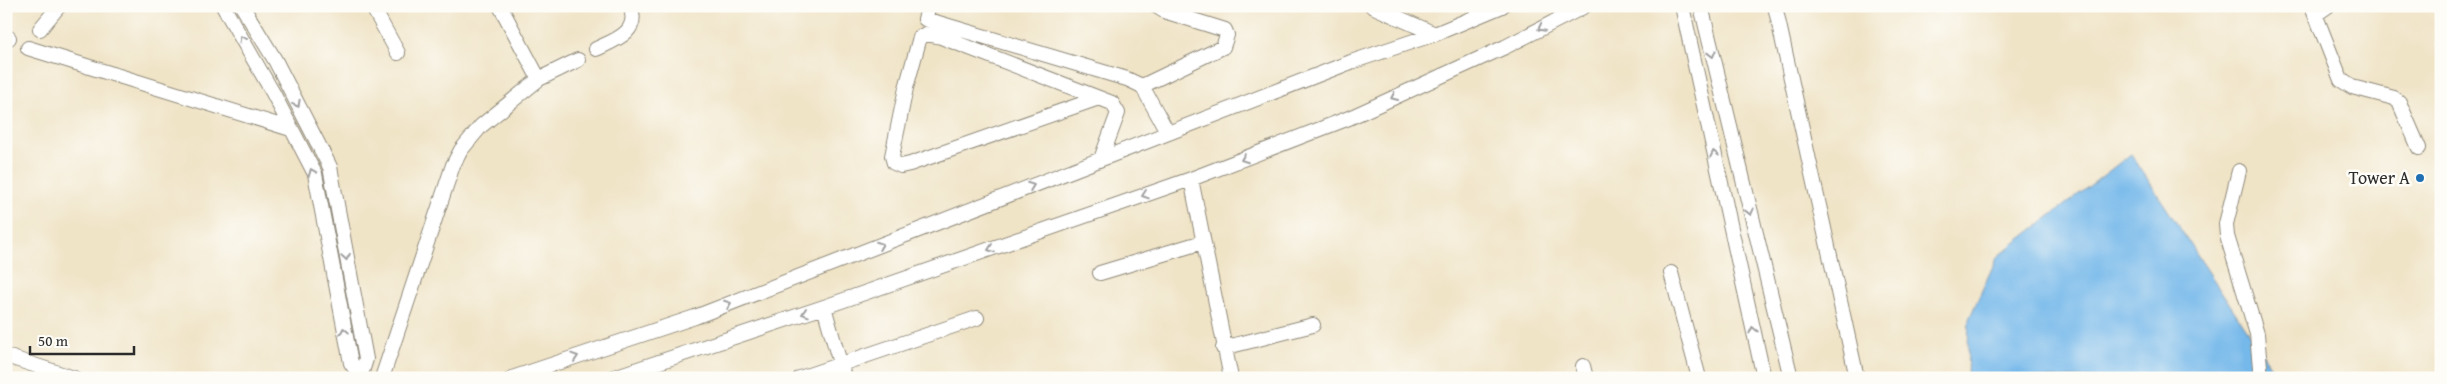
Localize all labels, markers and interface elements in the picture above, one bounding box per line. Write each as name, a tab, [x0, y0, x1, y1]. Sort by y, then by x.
one-way arrow	[1537, 22, 1546, 32]
one-way arrow	[239, 36, 249, 45]
one-way arrow	[1706, 49, 1717, 58]
one-way arrow	[1390, 91, 1399, 102]
one-way arrow	[291, 98, 301, 107]
one-way arrow	[1709, 150, 1720, 159]
one-way arrow	[1240, 153, 1248, 163]
place label: Tower A	[2349, 164, 2410, 191]
one-way arrow	[308, 168, 319, 177]
marker: Tower A	[2414, 172, 2426, 184]
one-way arrow	[1027, 182, 1035, 192]
one-way arrow	[1141, 189, 1150, 199]
one-way arrow	[1744, 207, 1755, 216]
one-way arrow	[875, 241, 884, 251]
one-way arrow	[988, 243, 996, 253]
one-way arrow	[341, 252, 351, 261]
one-way arrow	[724, 300, 732, 310]
one-way arrow	[801, 308, 809, 318]
scale bar	[30, 324, 134, 356]
one-way arrow	[340, 326, 350, 335]
one-way arrow	[1748, 326, 1759, 335]
text: 50 m	[38, 330, 69, 351]
one-way arrow	[570, 353, 578, 363]

